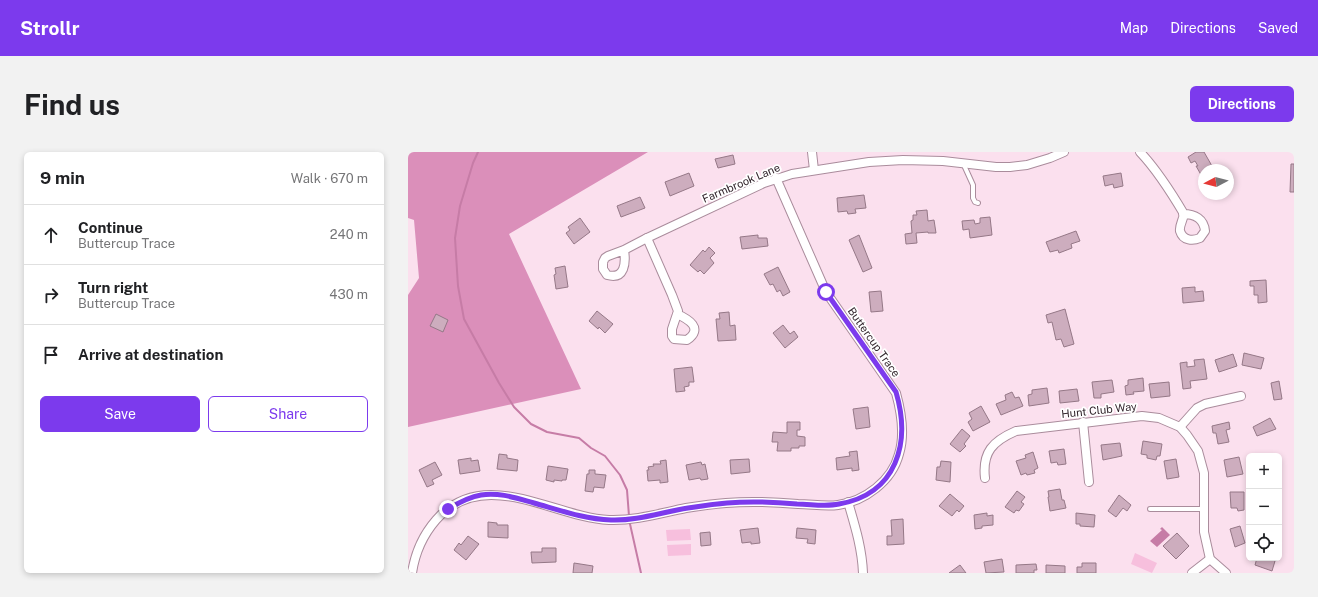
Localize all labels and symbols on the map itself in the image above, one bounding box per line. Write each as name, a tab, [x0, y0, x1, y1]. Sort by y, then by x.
street label: Farmbrook Lane	[700, 161, 782, 205]
north arrow	[1198, 164, 1234, 200]
route start	[817, 283, 835, 301]
street label: Buttercup Trace	[846, 305, 902, 379]
street label: Hunt Club Way	[1061, 400, 1137, 420]
route end	[439, 500, 457, 518]

